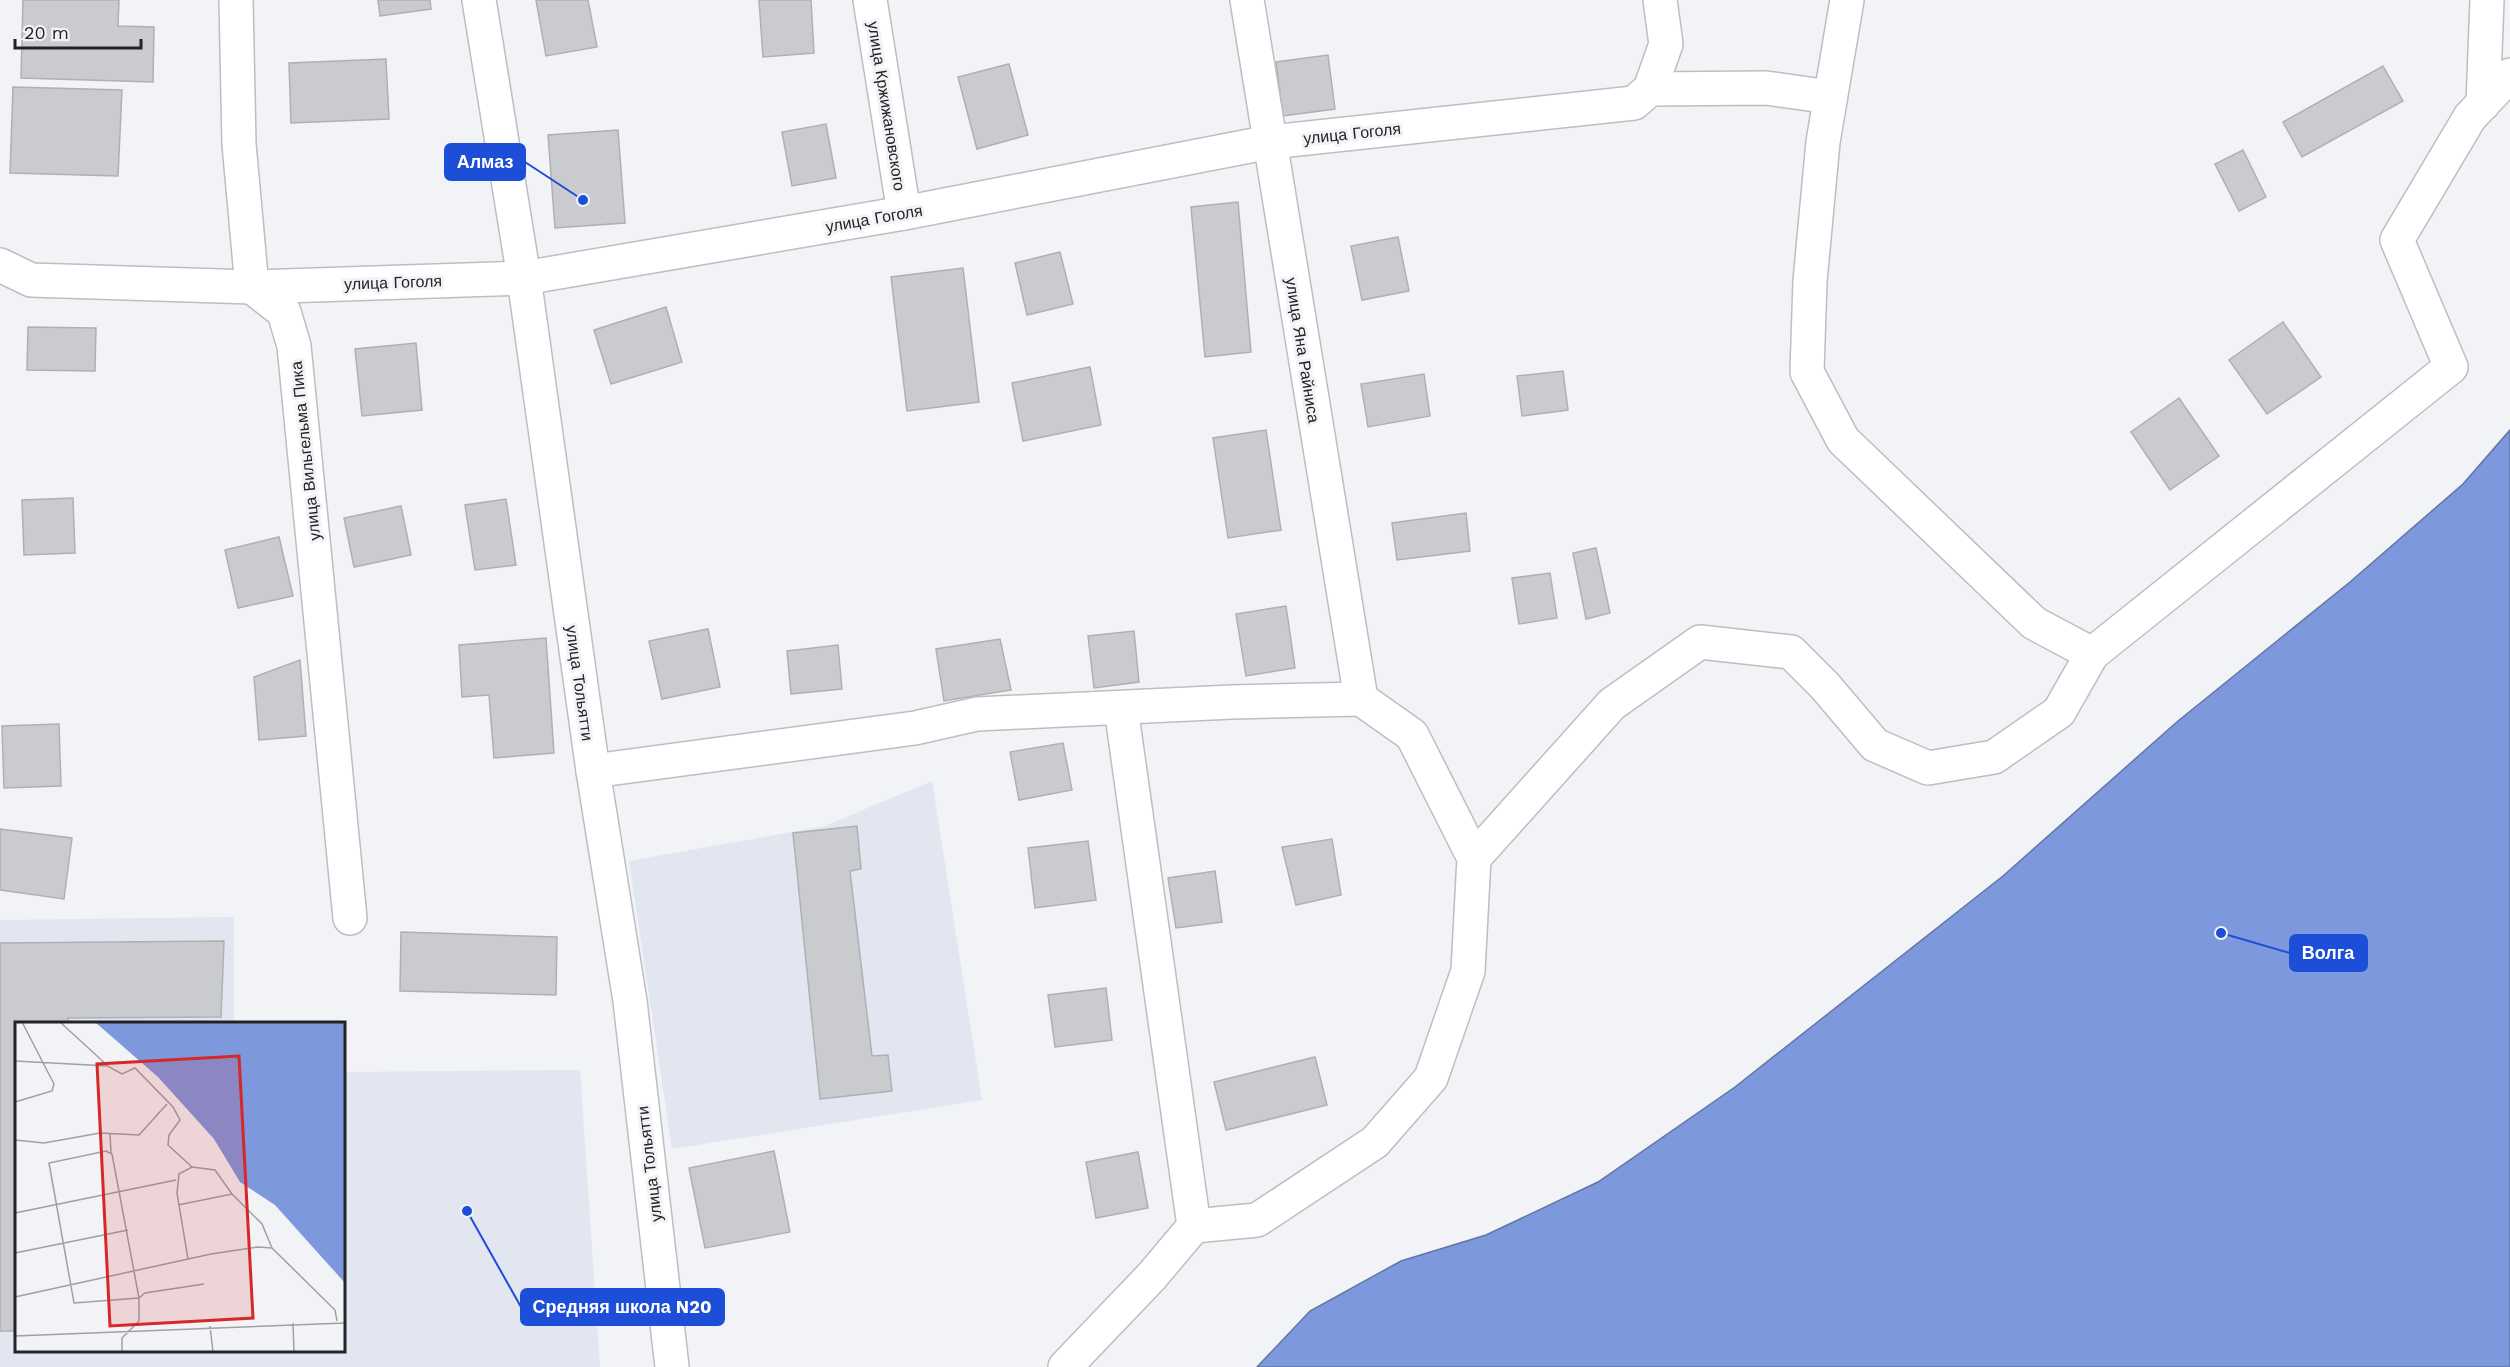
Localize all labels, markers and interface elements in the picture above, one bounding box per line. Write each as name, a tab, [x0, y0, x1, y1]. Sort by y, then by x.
scale bar	[15, 12, 141, 50]
street label: улица Кржижановского	[864, 20, 909, 192]
text: 20 m	[24, 22, 69, 43]
street label: улица Гоголя	[1302, 119, 1402, 148]
callout: Алмаз	[445, 144, 525, 180]
text: Алмаз	[457, 151, 513, 172]
street label: улица Гоголя	[824, 201, 924, 236]
street label: улица Гоголя	[344, 271, 442, 294]
street label: улица Яна Райниса	[1282, 276, 1323, 424]
street label: улица Вильгельма Пика	[287, 360, 324, 542]
street label: улица Тольятти	[562, 624, 597, 742]
callout: Волга	[2290, 935, 2367, 971]
text: Волга	[2302, 942, 2355, 963]
inset map	[15, 1022, 345, 1352]
street label: улица Тольятти	[633, 1105, 666, 1223]
callout: Средняя школа N20	[521, 1289, 724, 1325]
text: Средняя школа N20	[532, 1296, 712, 1317]

